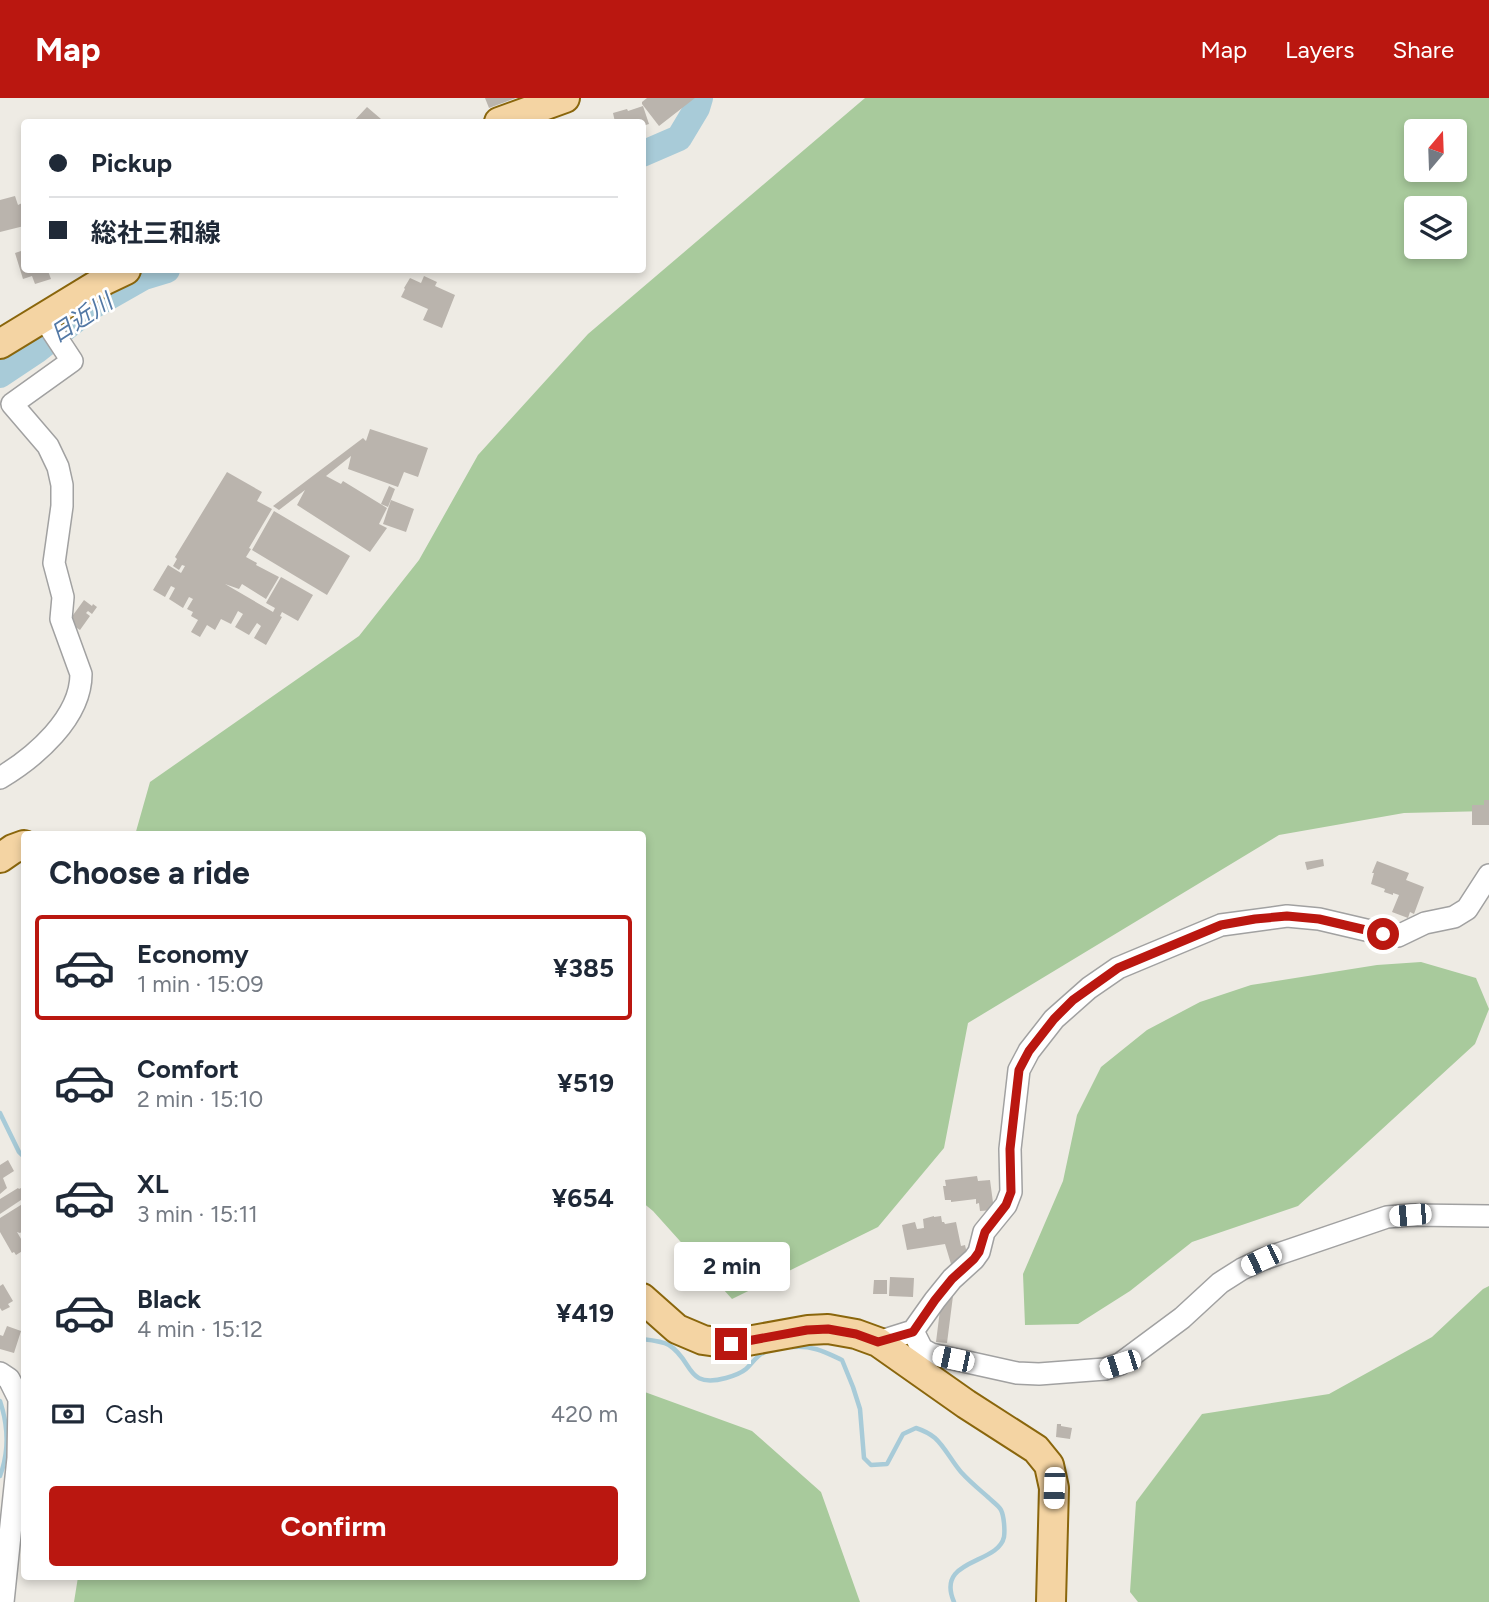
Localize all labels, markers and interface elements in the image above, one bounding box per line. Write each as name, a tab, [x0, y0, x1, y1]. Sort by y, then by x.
text: Map	[35, 30, 101, 69]
text: Map	[1200, 35, 1247, 64]
text: Layers	[1285, 35, 1354, 64]
text: Share	[1392, 35, 1454, 64]
north arrow	[1404, 119, 1466, 182]
map controls	[1404, 119, 1467, 259]
text: Pickup	[91, 147, 172, 179]
button: layers	[1404, 196, 1467, 259]
text: 総社三和線	[91, 217, 221, 249]
water label: 日近川	[44, 286, 120, 349]
text: Choose a ride	[49, 854, 250, 892]
route start	[1367, 918, 1399, 950]
icon: car	[53, 936, 116, 999]
text: Economy	[137, 938, 249, 970]
text: ¥385	[553, 952, 614, 984]
text: 1 min · 15:09	[137, 970, 263, 998]
icon: car	[53, 1051, 116, 1114]
text: Comfort	[137, 1053, 239, 1085]
text: ¥519	[557, 1067, 614, 1099]
text: 2 min · 15:10	[137, 1085, 263, 1113]
icon: car	[53, 1166, 116, 1229]
text: XL	[137, 1168, 169, 1200]
text: ¥654	[552, 1182, 614, 1214]
text: 3 min · 15:11	[137, 1200, 258, 1228]
car	[1389, 1203, 1432, 1227]
car	[1238, 1241, 1285, 1279]
callout: 2 min	[673, 1242, 789, 1292]
text: 2 min	[703, 1252, 761, 1280]
icon: car	[53, 1281, 116, 1344]
text: Black	[137, 1283, 201, 1315]
text: ¥419	[556, 1297, 614, 1329]
text: 4 min · 15:12	[137, 1315, 263, 1343]
route end	[715, 1328, 747, 1360]
car	[931, 1344, 976, 1374]
car	[1097, 1348, 1144, 1380]
icon: cash	[49, 1395, 87, 1433]
text: Cash	[105, 1398, 164, 1430]
text: 420 m	[551, 1400, 618, 1428]
car	[1043, 1467, 1066, 1509]
button: Confirm	[49, 1486, 618, 1566]

